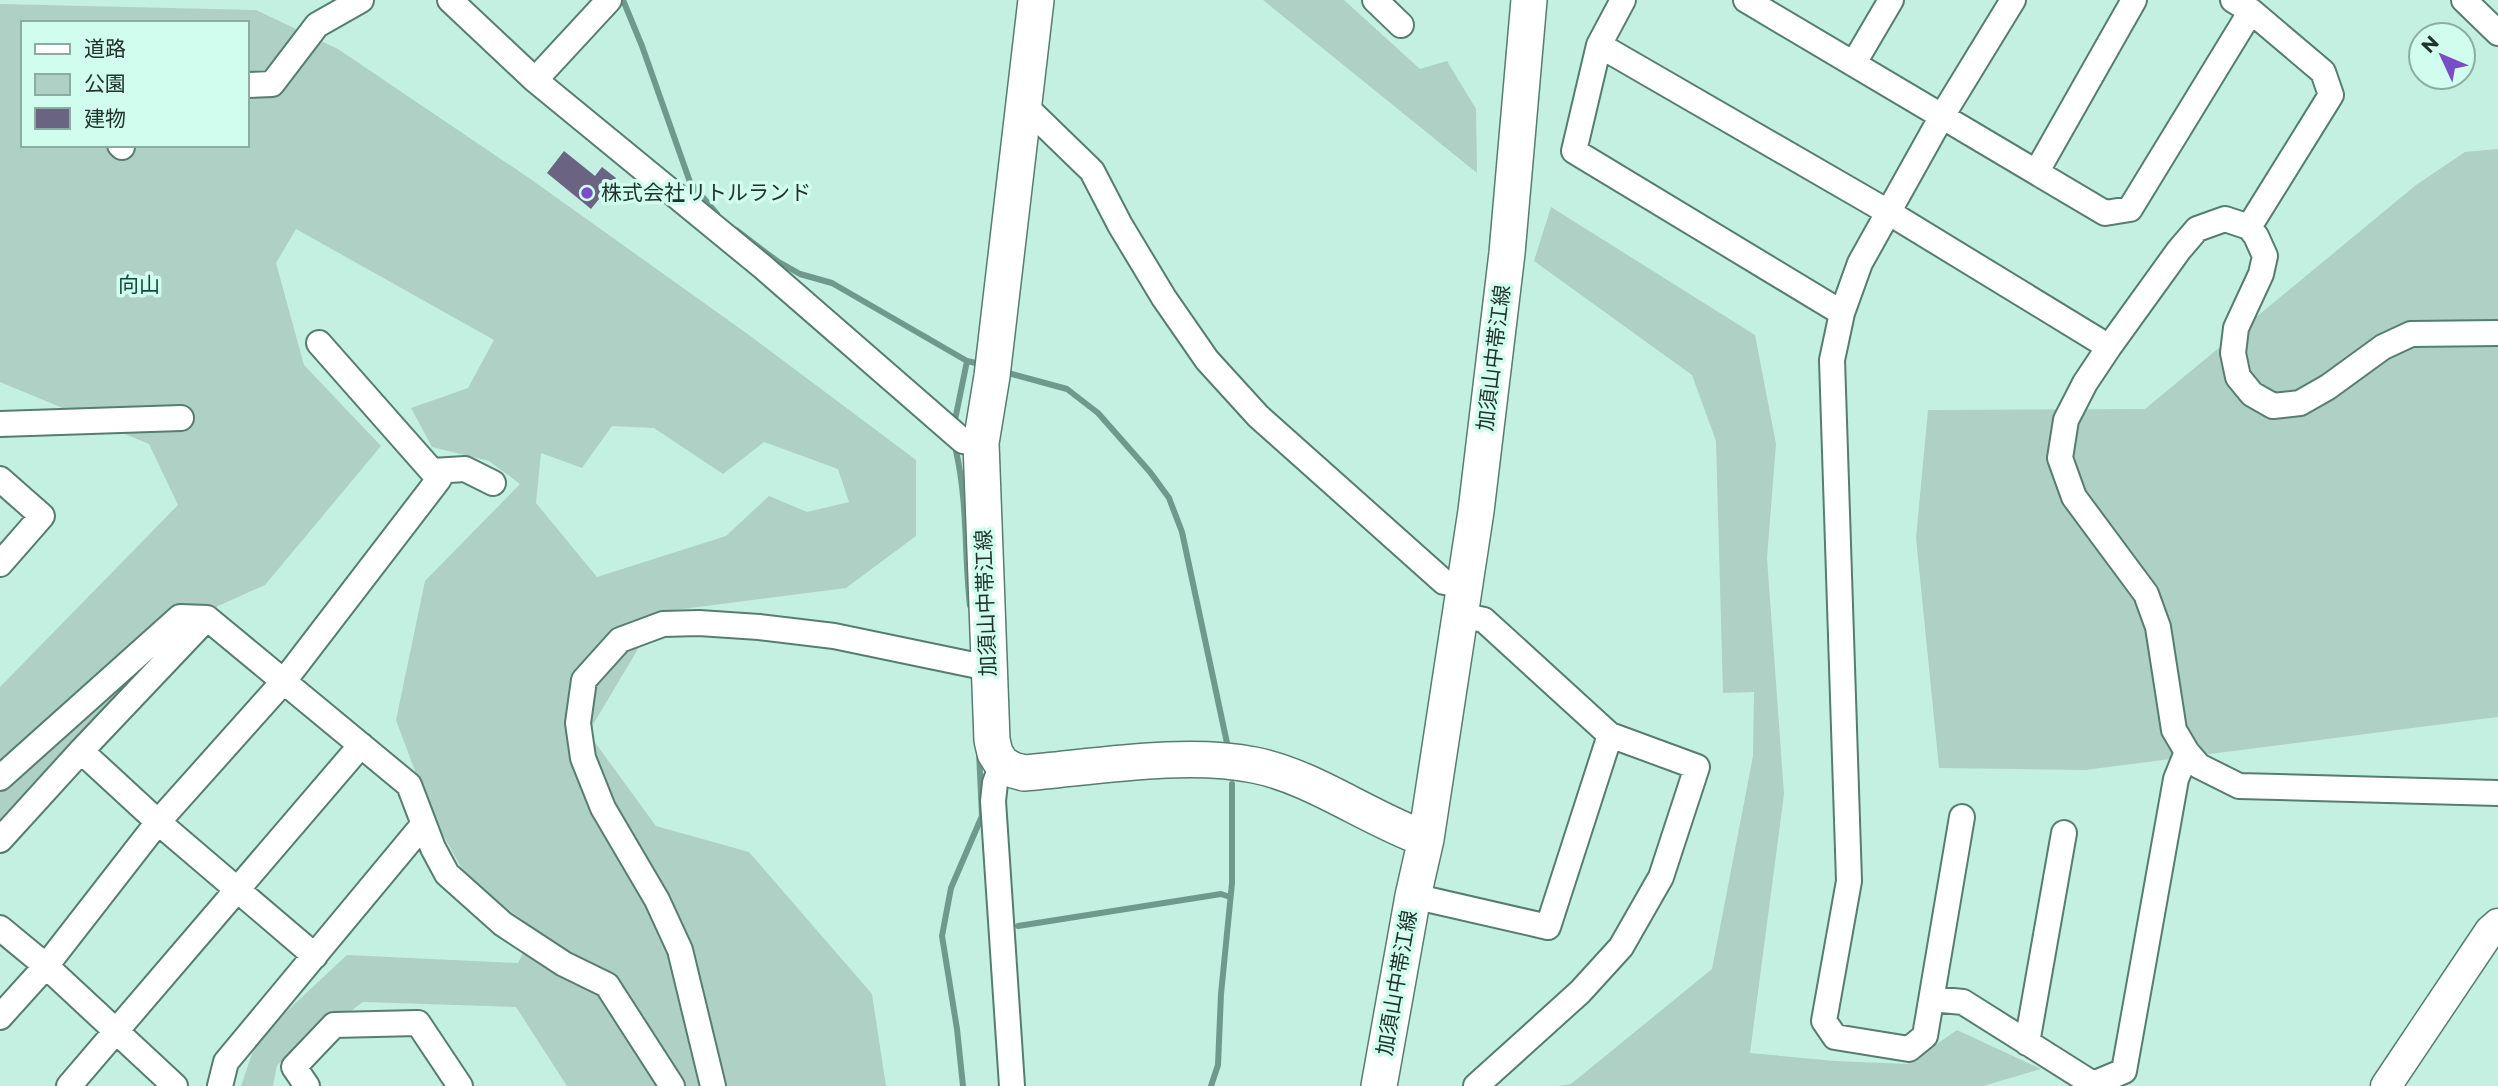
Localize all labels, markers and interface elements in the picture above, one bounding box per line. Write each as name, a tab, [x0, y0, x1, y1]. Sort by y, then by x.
legend	[21, 21, 248, 147]
north arrow	[2407, 21, 2477, 91]
text: N	[2417, 31, 2444, 58]
text: 道路	[84, 36, 126, 61]
text: 公園	[84, 71, 126, 96]
text: 建物	[84, 106, 126, 131]
place label: 株式会社リトルランド	[601, 180, 811, 205]
marker: 株式会社リトルランド	[579, 185, 595, 201]
park label: 向山	[118, 272, 160, 297]
street label: 加須山中帯江線	[1472, 283, 1515, 432]
street label: 加須山中帯江線	[970, 529, 1001, 677]
street label: 加須山中帯江線	[1371, 908, 1422, 1057]

